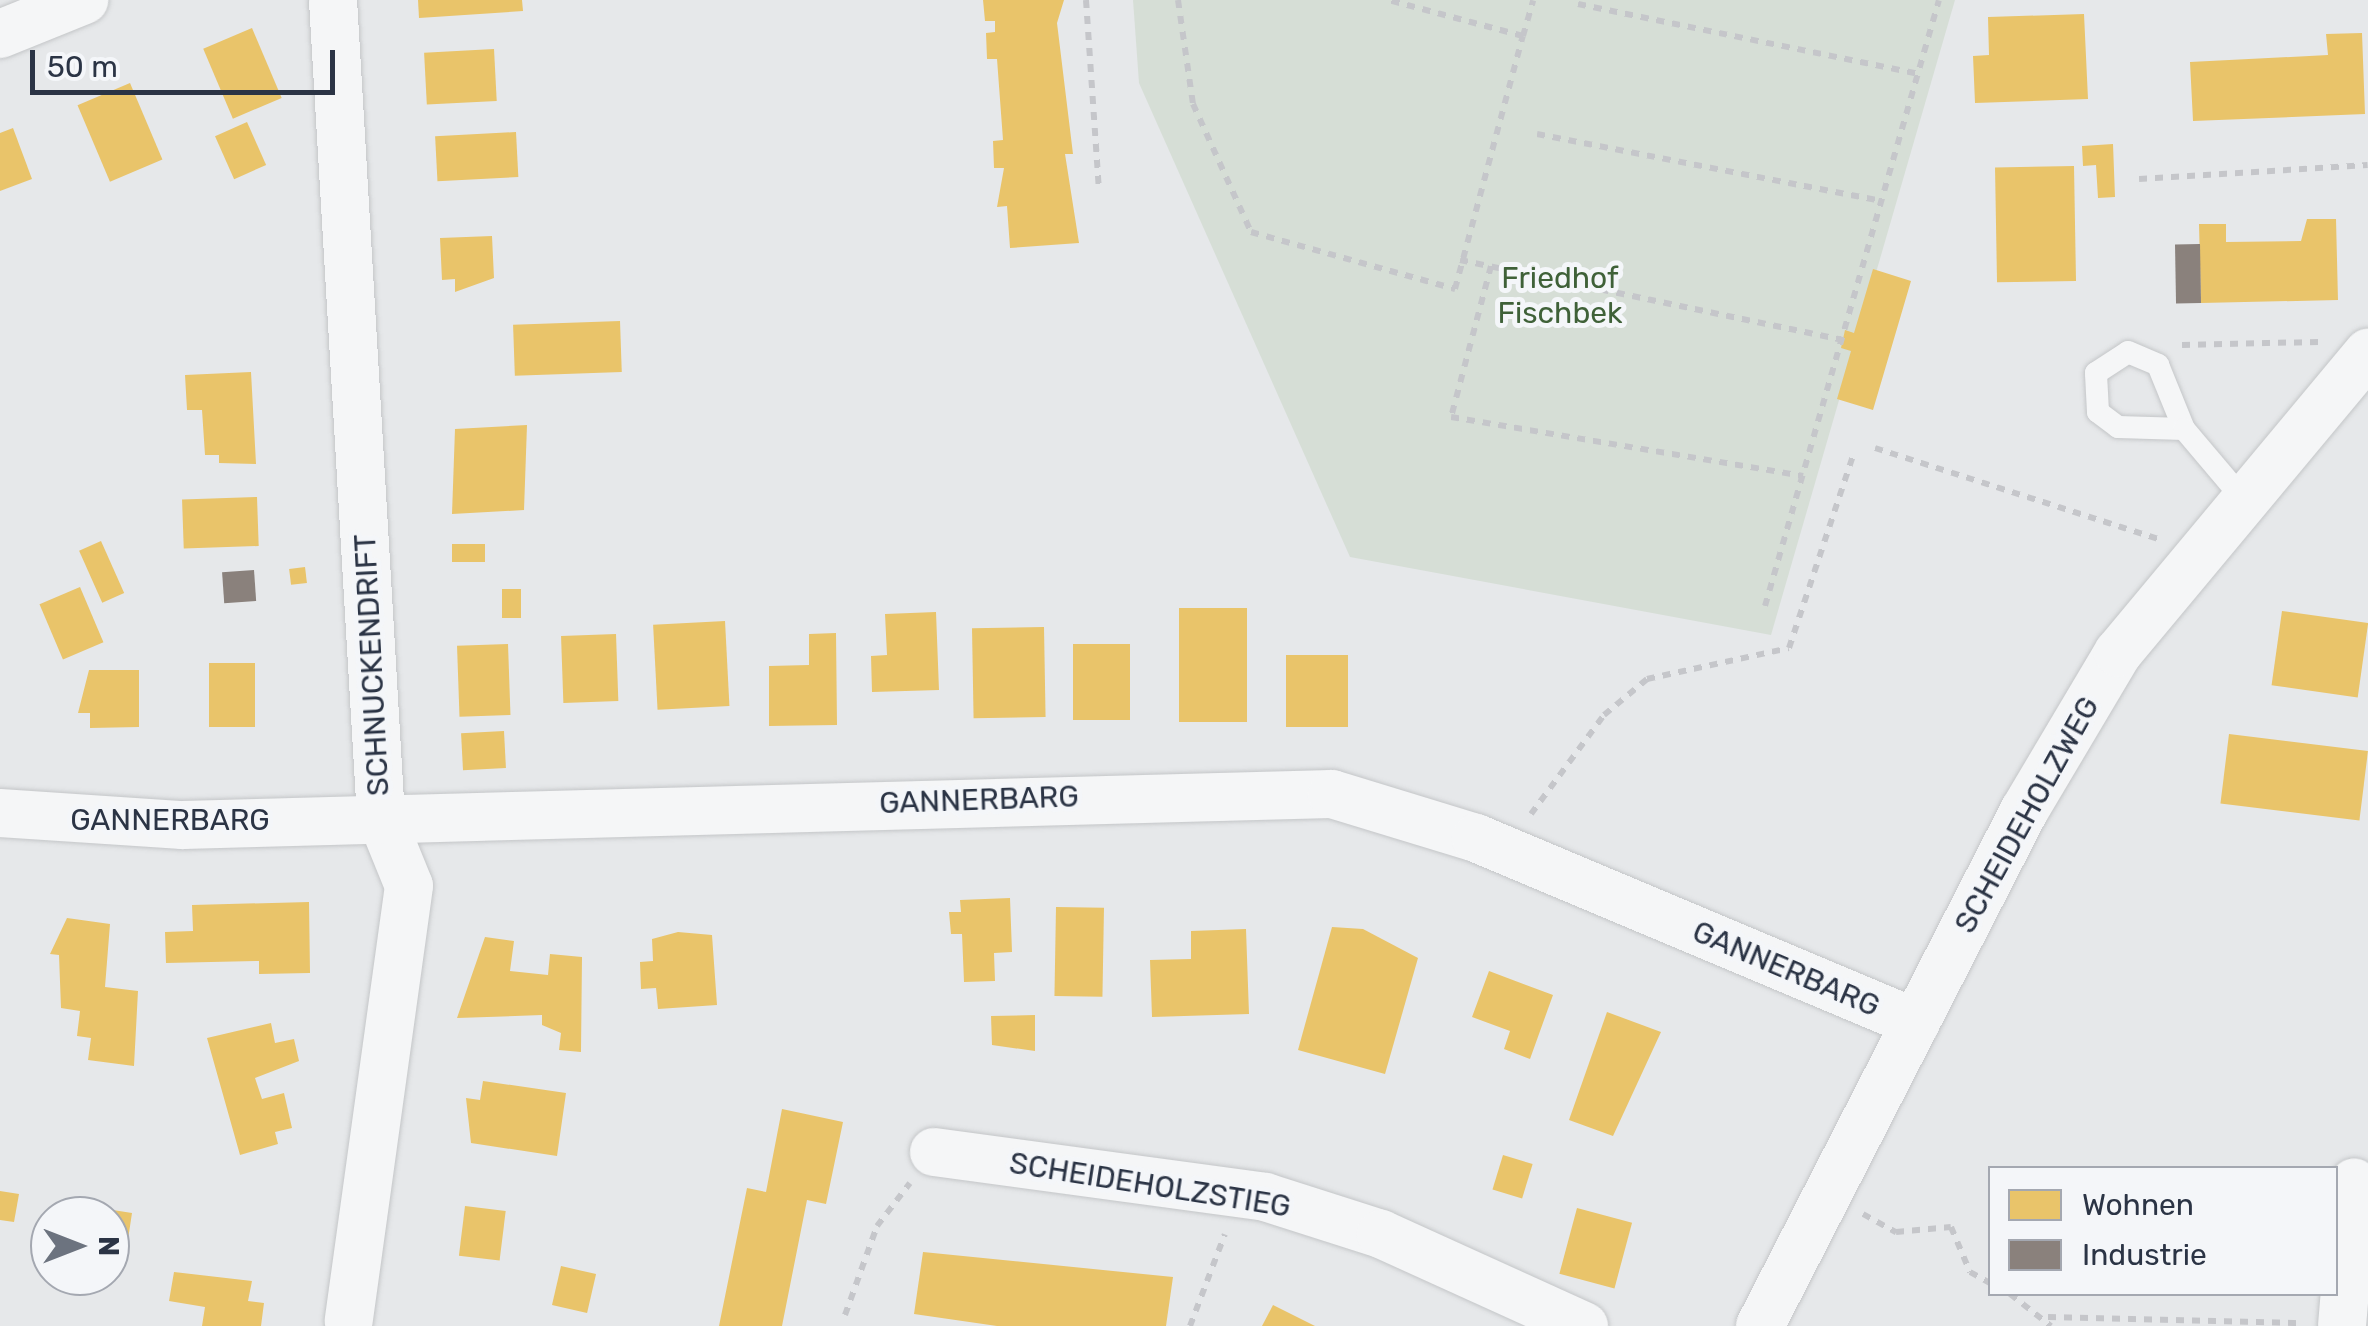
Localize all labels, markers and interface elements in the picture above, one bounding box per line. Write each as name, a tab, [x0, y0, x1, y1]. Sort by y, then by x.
scale bar	[35, 30, 340, 92]
text: 50 m	[47, 49, 118, 85]
park label: Friedhof Fischbek	[1497, 260, 1623, 330]
street label: SCHNUCKENDRIFT	[347, 533, 397, 797]
street label: SCHEIDEHOLZWEG	[1947, 691, 2107, 939]
street label: GANNERBARG	[879, 779, 1079, 821]
street label: GANNERBARG	[70, 802, 270, 838]
street label: GANNERBARG	[1687, 913, 1885, 1025]
street label: SCHEIDEHOLZSTIEG	[1007, 1145, 1293, 1225]
legend	[1988, 1166, 2338, 1296]
text: Wohnen	[2082, 1187, 2194, 1223]
north arrow	[30, 1196, 130, 1296]
text: N	[92, 1236, 125, 1256]
text: Industrie	[2082, 1237, 2207, 1273]

